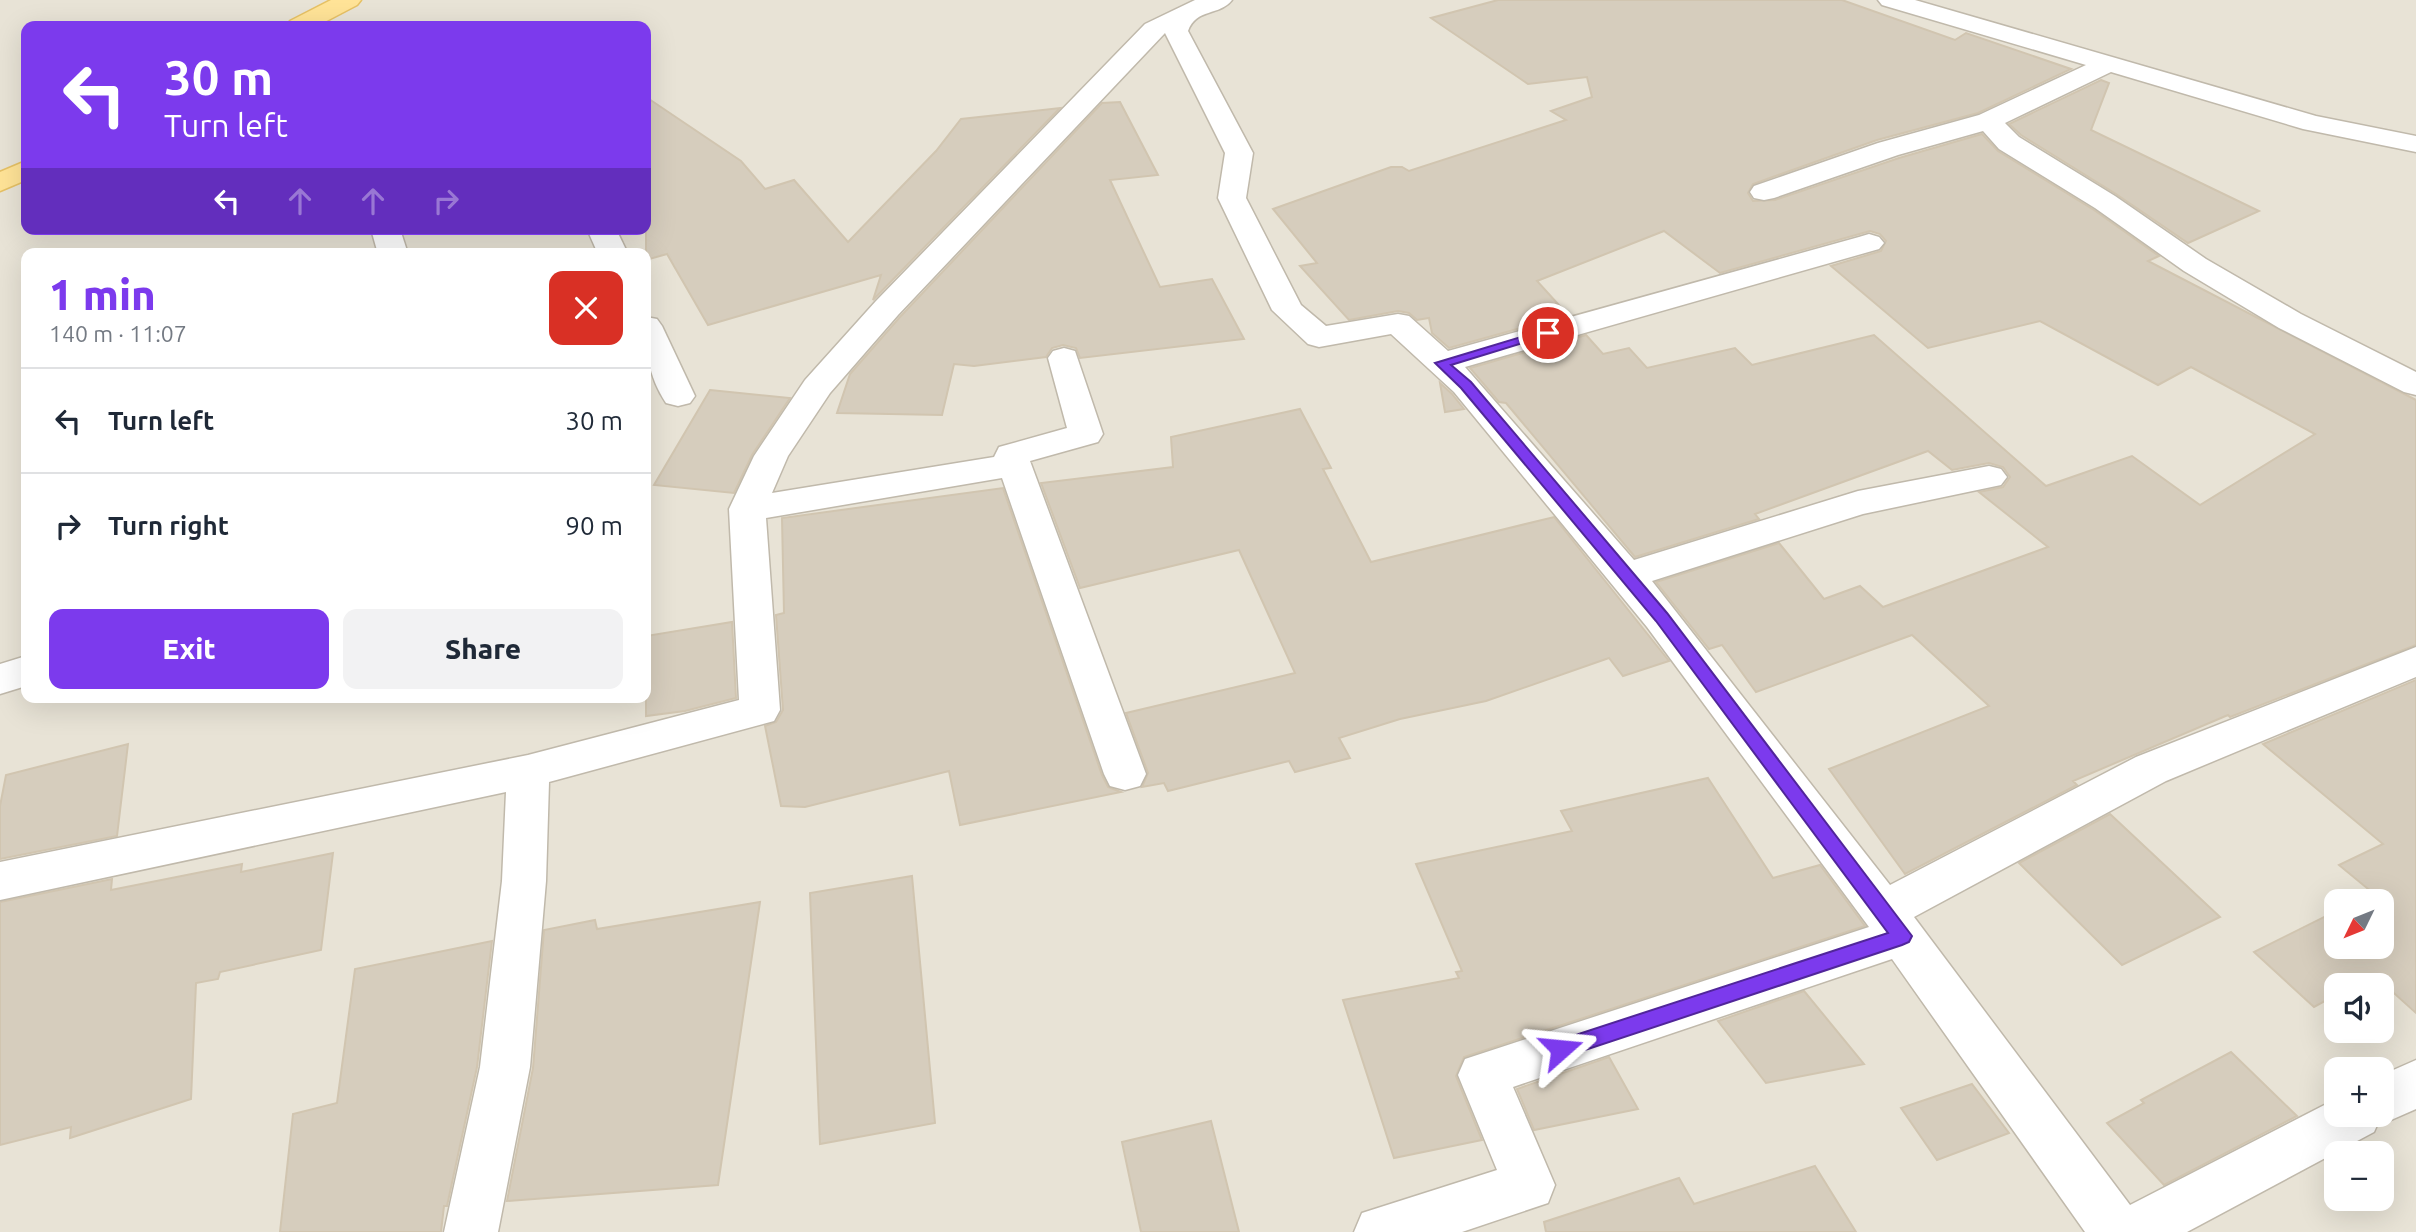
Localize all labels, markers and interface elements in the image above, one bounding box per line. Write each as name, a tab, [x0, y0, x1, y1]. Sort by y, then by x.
icon: left	[49, 49, 140, 140]
text: 30 m	[164, 49, 273, 104]
text: Turn left	[164, 107, 288, 143]
icon: left	[208, 182, 246, 220]
icon: ahead	[281, 182, 319, 220]
icon: ahead	[354, 182, 392, 220]
icon: right	[427, 182, 465, 220]
text: 1 min	[49, 271, 156, 318]
button: close	[549, 271, 623, 345]
pin	[1518, 303, 1578, 363]
icon: arrive	[1529, 314, 1567, 352]
text: 140 m · 11:07	[49, 321, 187, 346]
icon: left	[49, 402, 87, 440]
text: Turn left	[108, 406, 214, 435]
text: 30 m	[565, 406, 623, 435]
icon: right	[49, 507, 87, 545]
text: Turn right	[108, 511, 229, 540]
text: 90 m	[565, 511, 623, 540]
button: Exit	[49, 609, 329, 689]
button: Share	[343, 609, 623, 689]
north arrow	[2324, 889, 2394, 959]
map controls	[2324, 889, 2394, 1211]
button: sound	[2324, 973, 2394, 1043]
position arrow	[1524, 1012, 1598, 1086]
button: +	[2324, 1057, 2394, 1127]
button: −	[2324, 1141, 2394, 1211]

